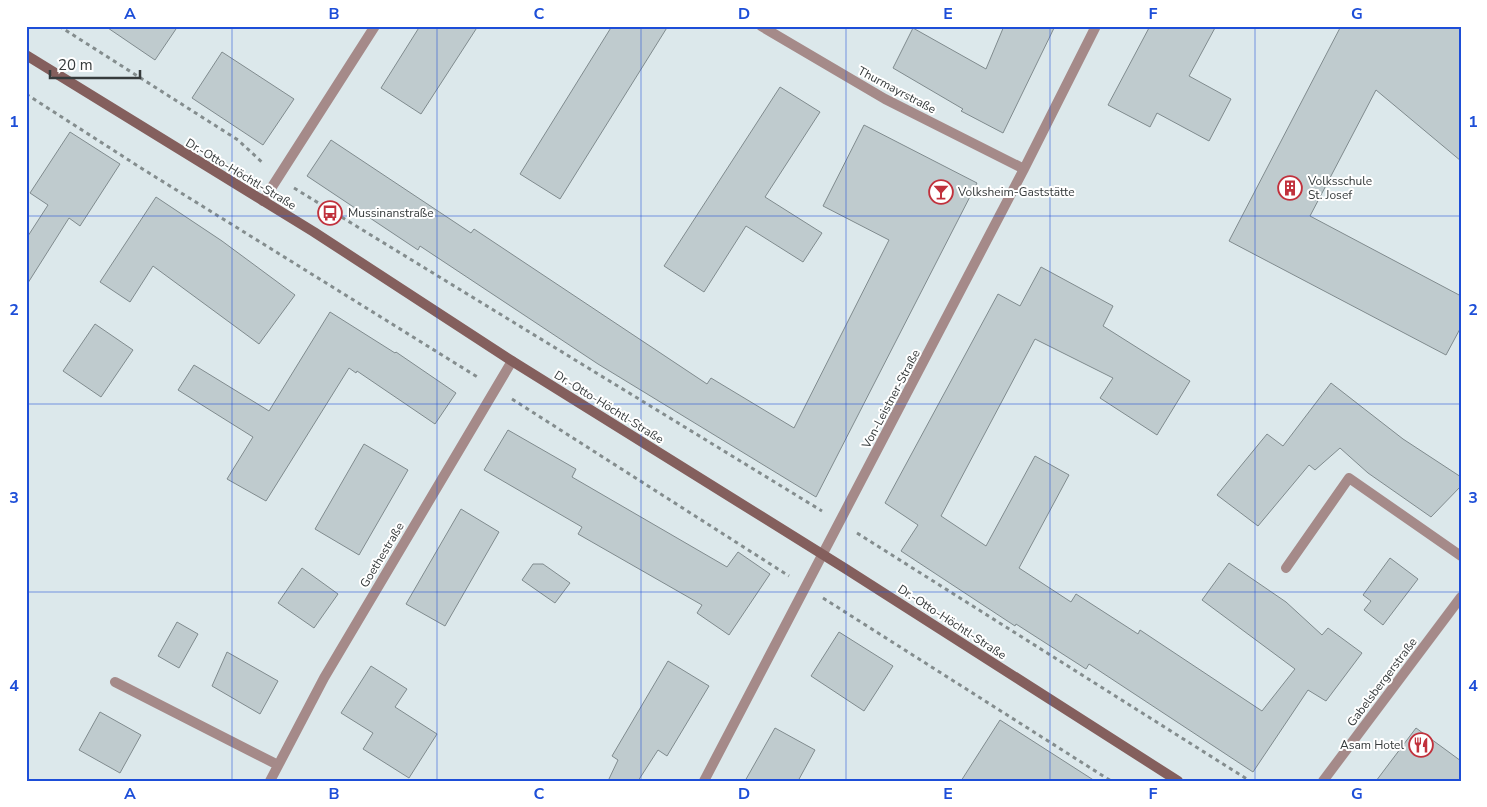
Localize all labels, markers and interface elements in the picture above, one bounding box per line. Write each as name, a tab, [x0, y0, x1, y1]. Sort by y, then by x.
text: A	[124, 3, 136, 25]
text: B	[328, 3, 340, 25]
text: C	[534, 3, 545, 25]
text: D	[738, 3, 750, 25]
text: E	[943, 3, 953, 25]
text: F	[1149, 3, 1158, 25]
text: G	[1351, 3, 1363, 25]
scale bar	[50, 48, 140, 80]
text: 20 m	[58, 55, 93, 75]
street label: Thurmayrstraße	[855, 63, 939, 117]
text: 1	[9, 111, 19, 133]
text: 1	[1468, 111, 1478, 133]
street label: Dr.-Otto-Höchtl-Straße	[183, 135, 299, 213]
place label: Volksschule St. Josef	[1307, 173, 1372, 203]
building icon: Volksschule St. Josef	[1277, 175, 1303, 201]
bar icon: Volksheim-Gaststätte	[928, 179, 954, 205]
place label: Volksheim-Gaststätte	[957, 184, 1075, 200]
bus stop icon: Mussinanstraße	[317, 200, 343, 226]
place label: Mussinanstraße	[348, 205, 434, 221]
text: 2	[9, 299, 19, 321]
text: 2	[1468, 299, 1478, 321]
street label: Von-Leistner-Straße	[858, 347, 924, 452]
street label: Dr.-Otto-Höchtl-Straße	[551, 367, 667, 447]
text: 3	[9, 487, 19, 509]
text: 3	[1468, 487, 1478, 509]
street label: Goethestraße	[356, 519, 408, 591]
street label: Dr.-Otto-Höchtl-Straße	[895, 581, 1009, 663]
street label: Gabelsbergerstraße	[1343, 634, 1421, 730]
text: 4	[9, 675, 19, 697]
text: 4	[1468, 675, 1478, 697]
restaurant icon: Asam Hotel	[1408, 732, 1434, 758]
place label: Asam Hotel	[1340, 737, 1404, 753]
text: A	[124, 783, 136, 805]
text: B	[328, 783, 340, 805]
text: C	[534, 783, 545, 805]
text: D	[738, 783, 750, 805]
text: E	[943, 783, 953, 805]
text: F	[1149, 783, 1158, 805]
text: G	[1351, 783, 1363, 805]

